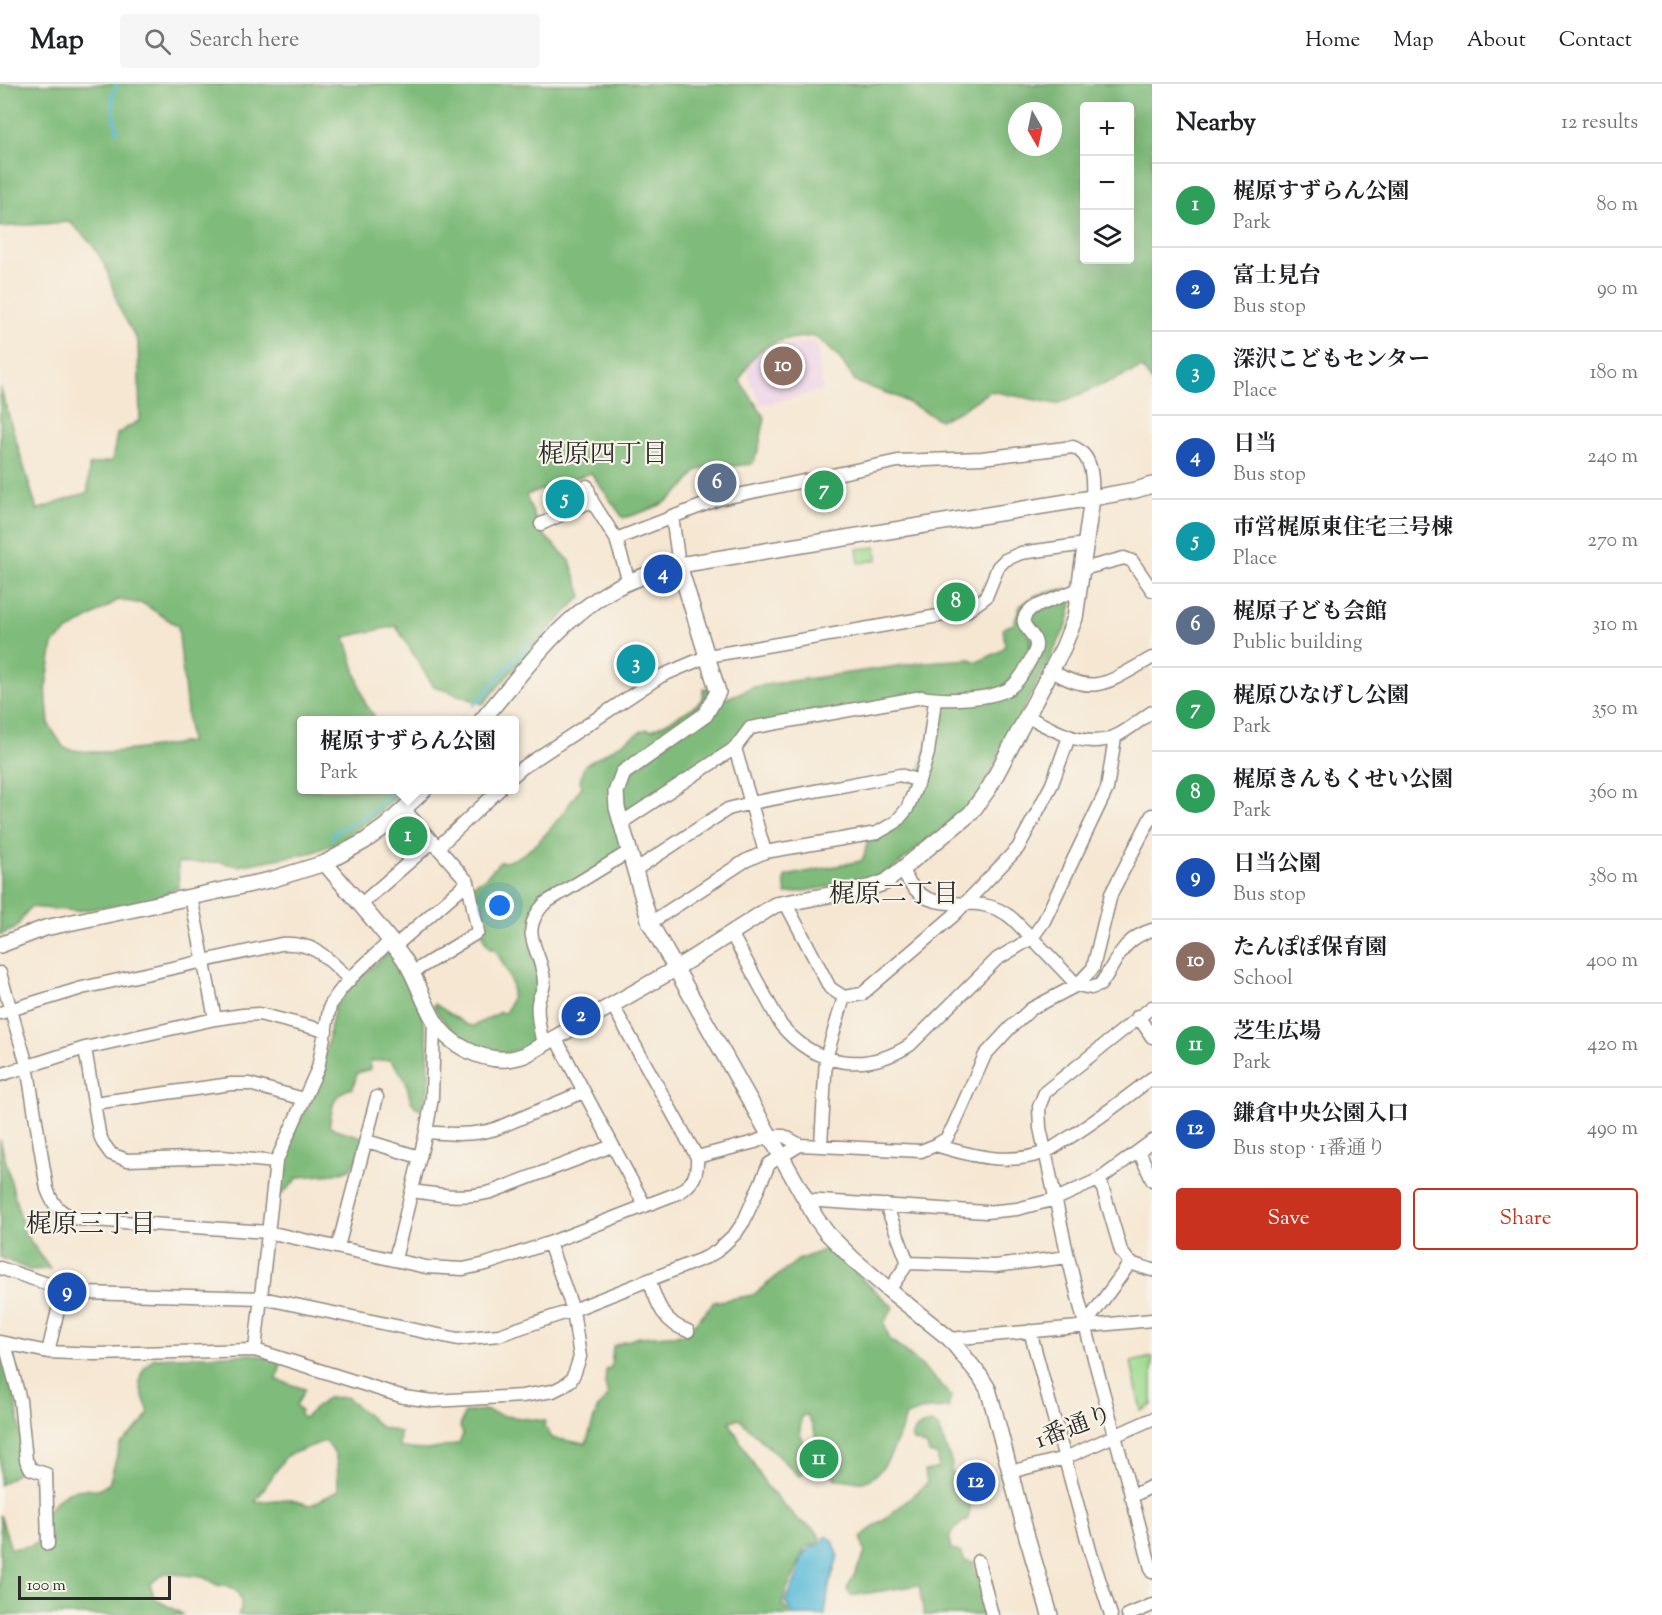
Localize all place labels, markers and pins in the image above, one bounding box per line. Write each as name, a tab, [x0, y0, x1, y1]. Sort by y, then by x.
pin: 10	[764, 344, 802, 388]
pin: 6	[698, 460, 736, 506]
pin: 7	[804, 468, 844, 512]
pin: 5	[546, 476, 584, 522]
pin: 4	[644, 552, 682, 596]
pin: 8	[936, 580, 976, 624]
pin: 3	[616, 642, 656, 686]
pin: 1	[388, 814, 428, 858]
pin: 2	[562, 994, 600, 1038]
pin: 9	[48, 1270, 86, 1314]
pin: 11	[800, 1436, 838, 1482]
pin: 12	[956, 1460, 996, 1504]

